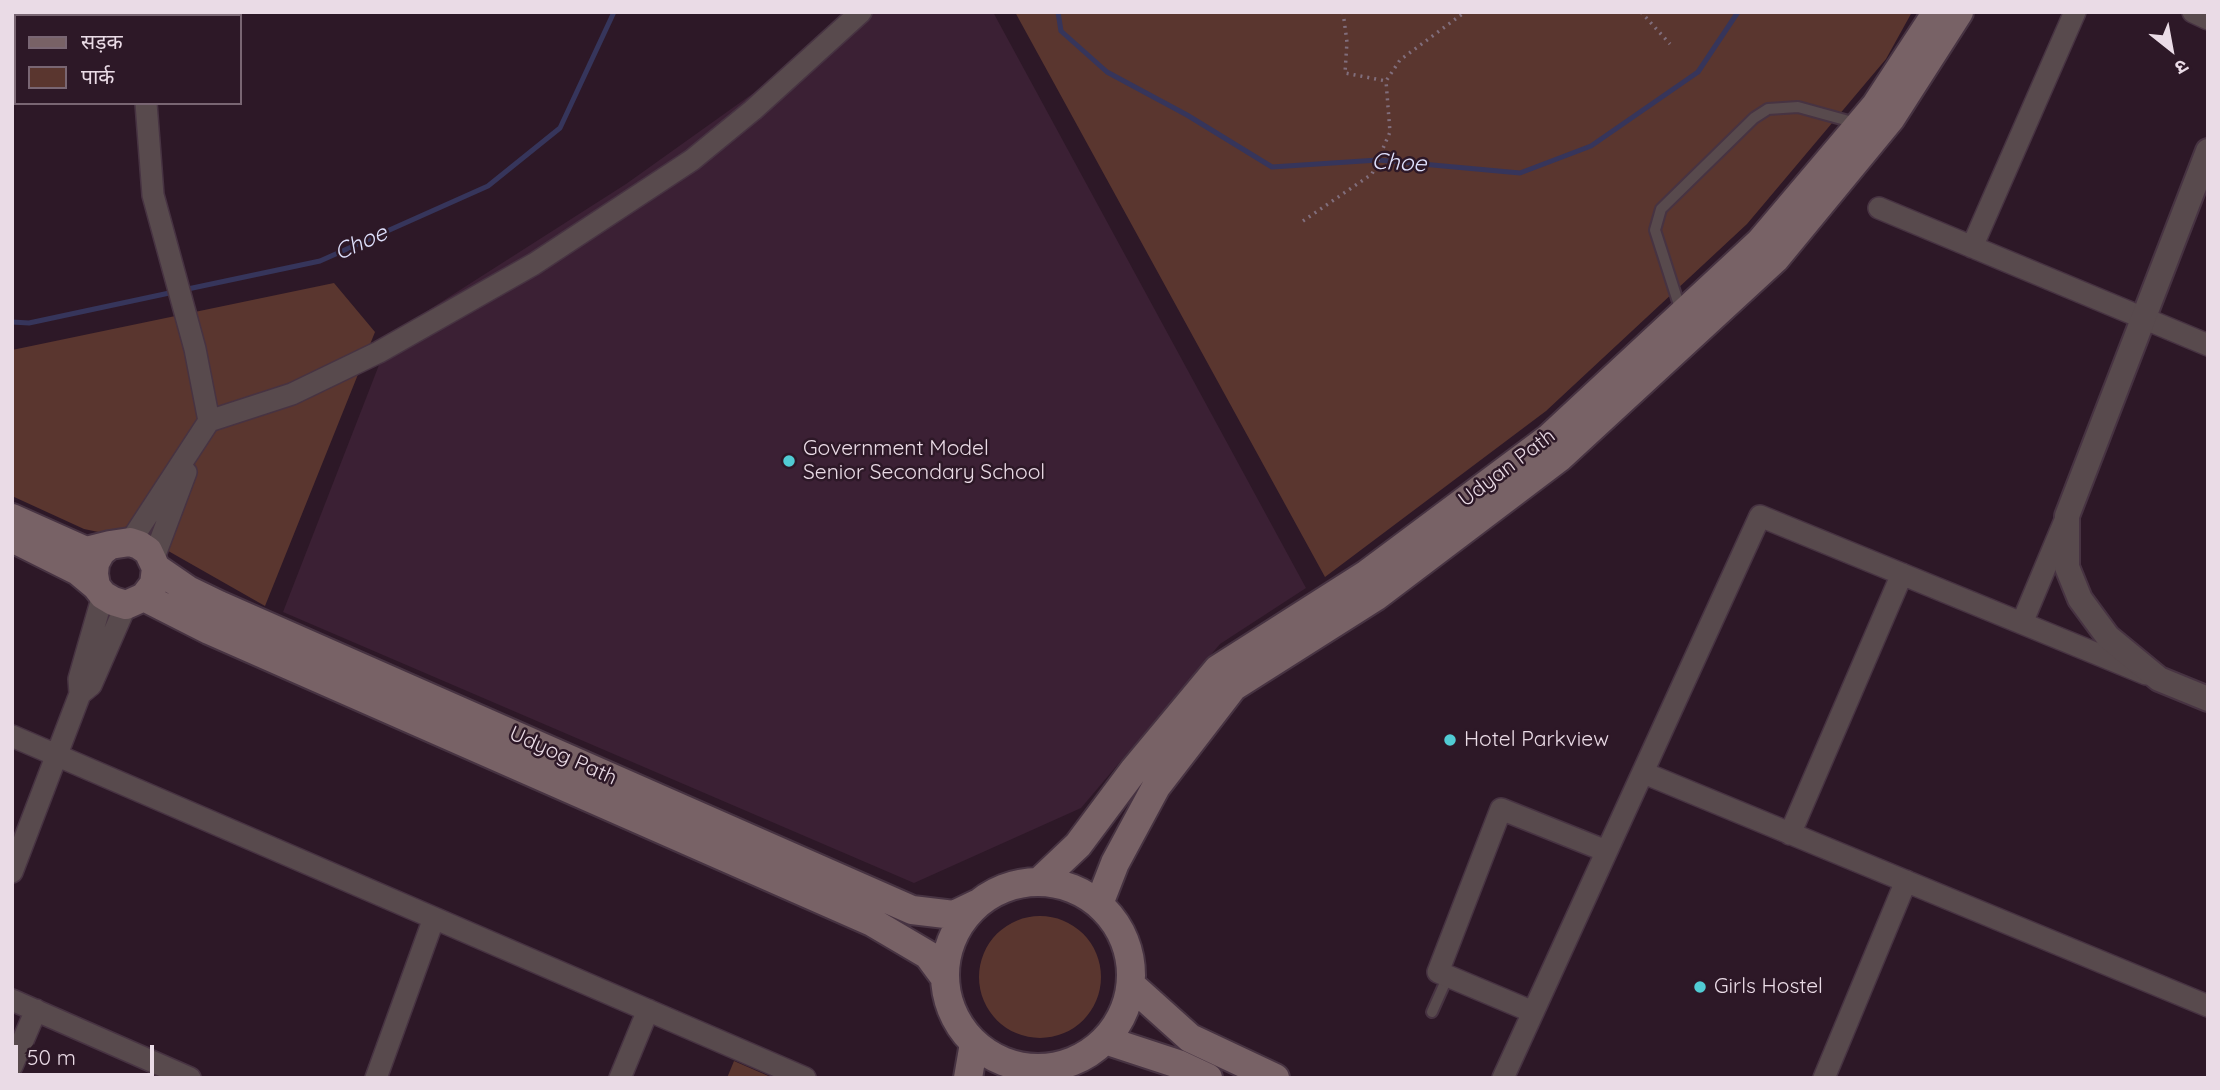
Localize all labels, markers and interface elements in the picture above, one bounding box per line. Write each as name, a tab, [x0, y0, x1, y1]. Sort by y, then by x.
legend	[14, 14, 242, 105]
north arrow	[2136, 14, 2206, 84]
text: सड़क	[81, 28, 123, 54]
text: उ	[2171, 54, 2193, 80]
text: पार्क	[81, 63, 115, 89]
water label: Choe	[1371, 148, 1427, 178]
water label: Choe	[330, 219, 392, 267]
street label: Udyan Path	[1454, 424, 1560, 512]
place label: Government Model Senior Secondary School	[803, 436, 1045, 486]
marker: Government Model Senior Secondary School	[781, 453, 797, 469]
street label: Udyog Path	[505, 721, 621, 791]
place label: Hotel Parkview	[1464, 727, 1609, 753]
marker: Hotel Parkview	[1442, 732, 1458, 748]
place label: Girls Hostel	[1714, 974, 1823, 1000]
marker: Girls Hostel	[1692, 979, 1708, 995]
scale bar	[18, 1030, 158, 1074]
text: 50 m	[27, 1044, 76, 1070]

